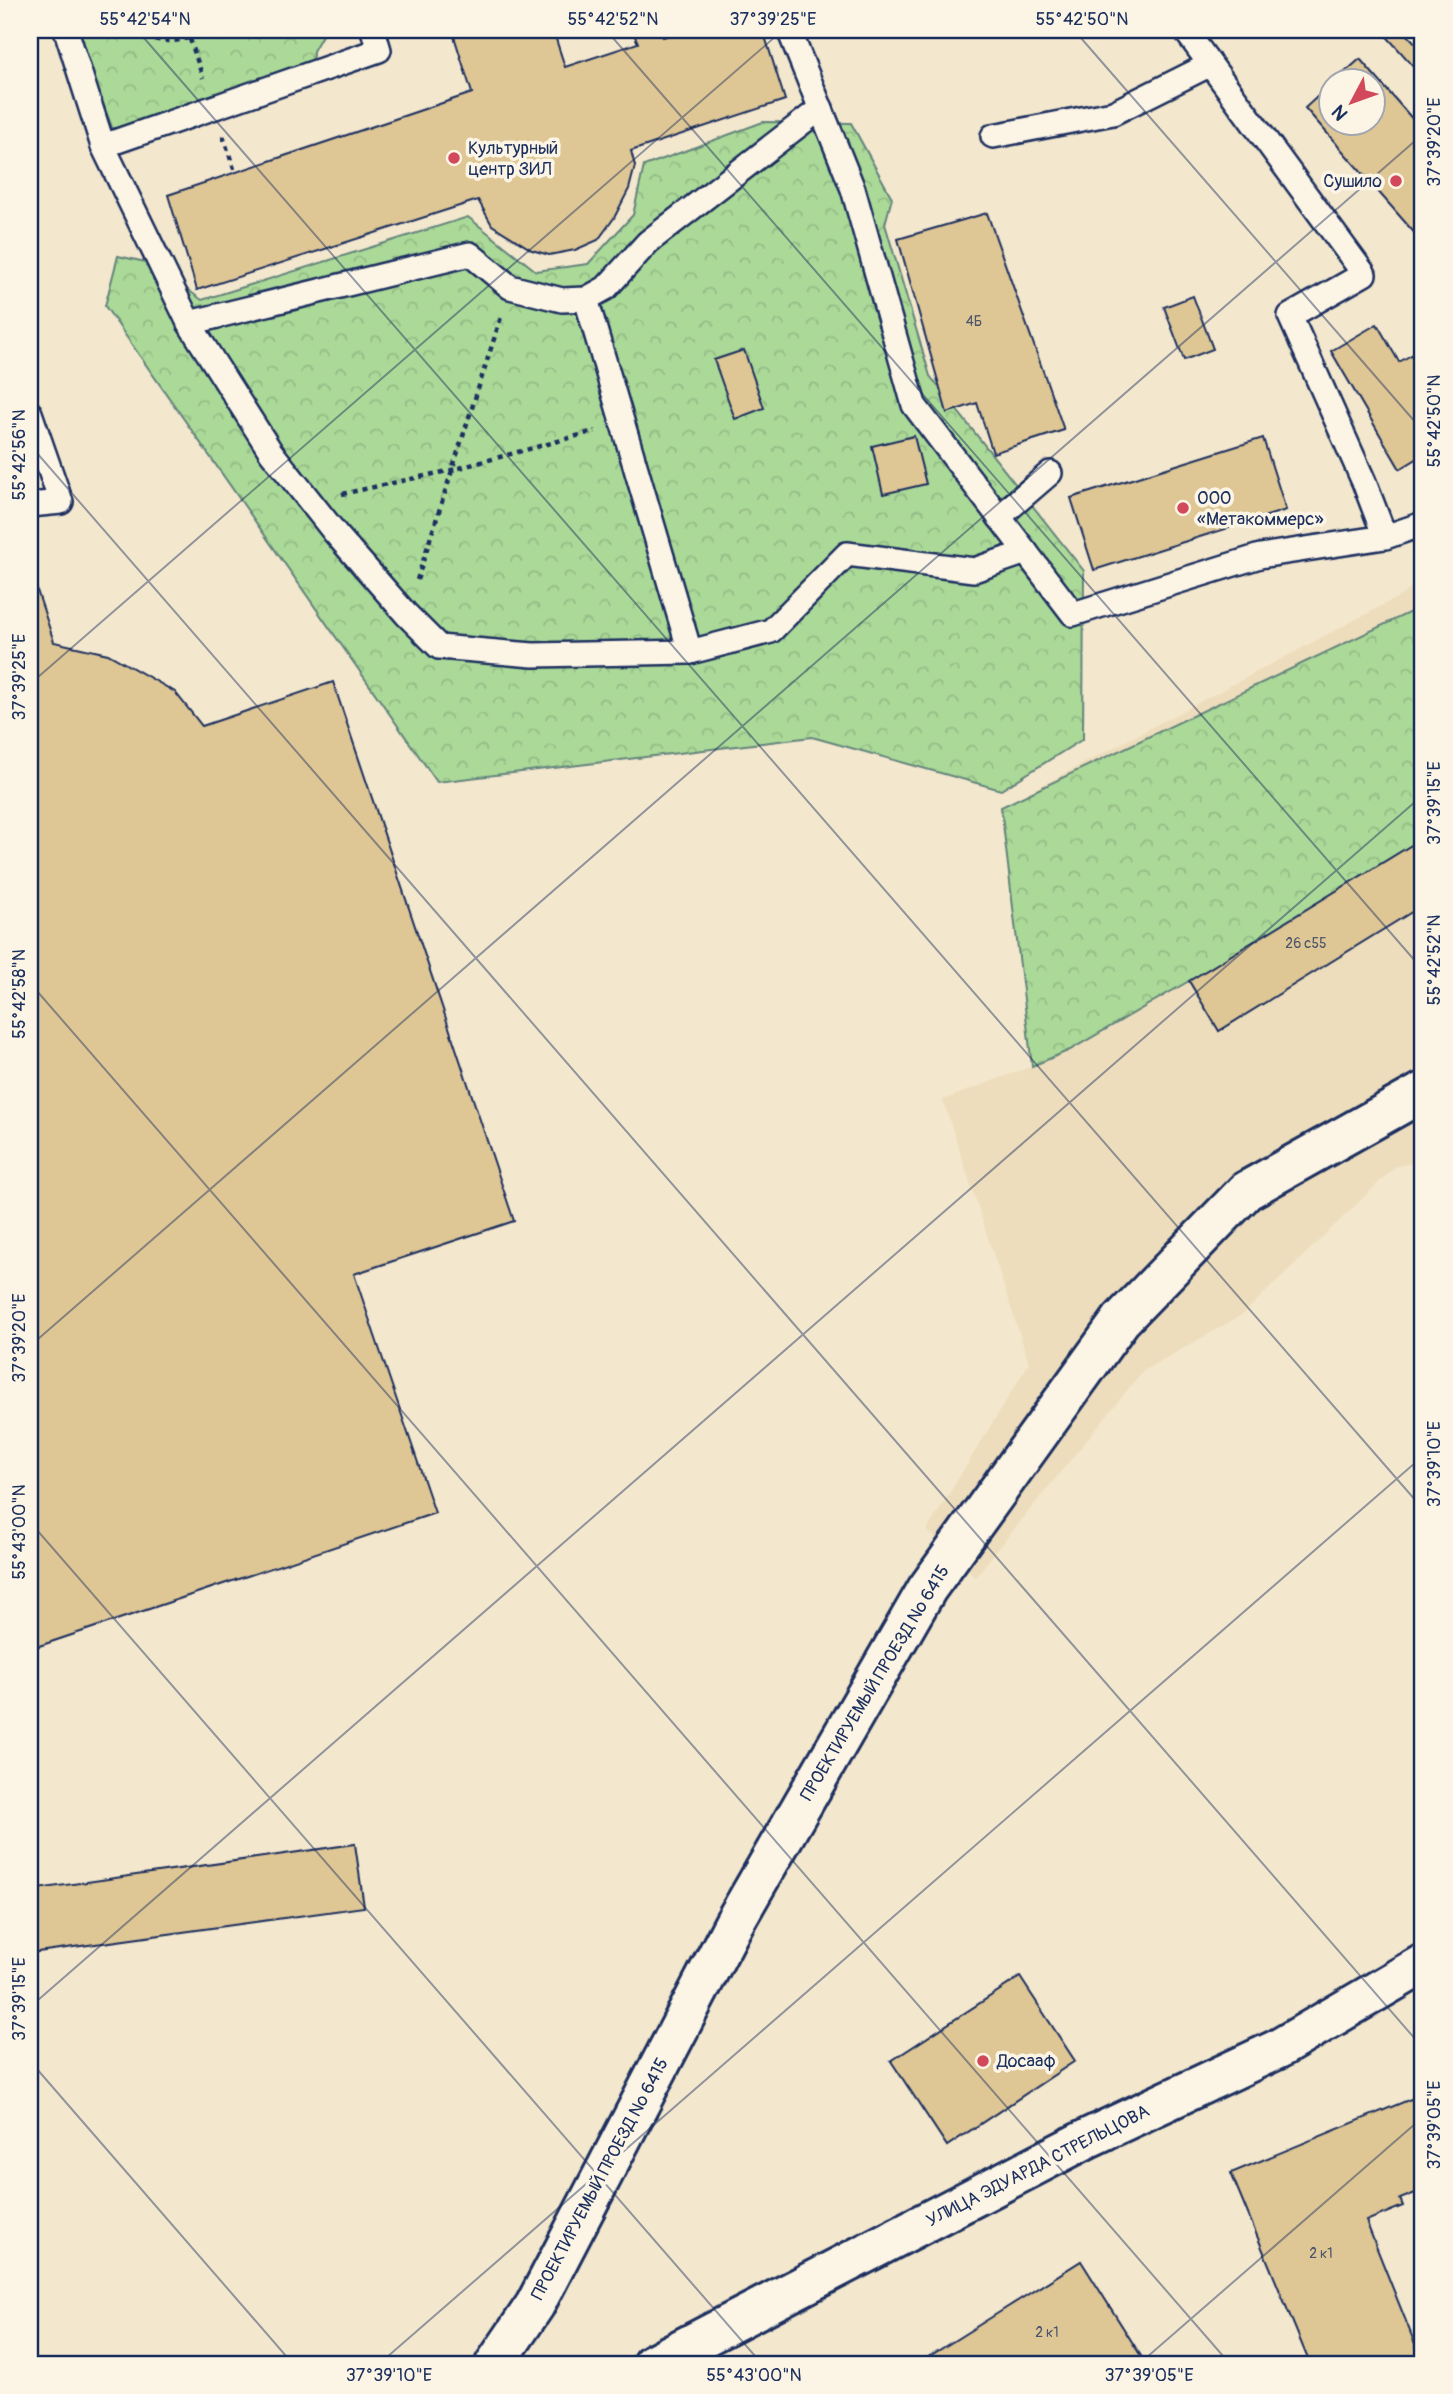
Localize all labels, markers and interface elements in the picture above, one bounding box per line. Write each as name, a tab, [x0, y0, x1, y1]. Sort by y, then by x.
text: 55°42'54"N	[99, 8, 191, 31]
text: 55°42'52"N	[568, 8, 658, 31]
text: 37°39'25"E	[730, 8, 816, 31]
text: 55°42'50"N	[1036, 8, 1129, 31]
north arrow	[1316, 66, 1386, 136]
text: 37°39'20"E	[1423, 97, 1446, 187]
text: N	[1327, 100, 1353, 125]
place label: Культурный центр ЗИЛ	[468, 137, 558, 181]
marker: Культурный центр ЗИЛ	[446, 150, 462, 166]
place label: Сушило	[1323, 170, 1382, 193]
marker: Сушило	[1388, 173, 1404, 189]
house number: 4Б	[966, 313, 982, 330]
text: 55°42'50"N	[1423, 375, 1446, 468]
text: 55°42'56"N	[8, 409, 31, 501]
place label: ООО «Метакоммерс»	[1197, 487, 1324, 531]
marker: ООО «Метакоммерс»	[1175, 500, 1191, 516]
text: 37°39'25"E	[8, 634, 31, 720]
text: 37°39'15"E	[1423, 761, 1446, 845]
text: 55°42'52"N	[1423, 915, 1446, 1005]
house number: 26 с55	[1285, 935, 1327, 952]
text: 55°42'58"N	[8, 949, 31, 1039]
text: 37°39'20"E	[8, 1293, 31, 1383]
text: 37°39'10"E	[1423, 1421, 1446, 1507]
text: 55°43'00"N	[8, 1484, 31, 1580]
street label: ПРОЕКТИРУЕМЫЙ ПРОЕЗД № 6415	[795, 1561, 955, 1805]
text: 37°39'15"E	[8, 1957, 31, 2041]
place label: Досааф	[996, 2050, 1056, 2073]
marker: Досааф	[975, 2053, 991, 2069]
street label: ПРОЕКТИРУЕМЫЙ ПРОЕЗД № 6415	[526, 2054, 674, 2304]
text: 37°39'05"E	[1423, 2080, 1446, 2170]
street label: УЛИЦА ЭДУАРДА СТРЕЛЬЦОВА	[923, 2099, 1154, 2232]
house number: 2 к1	[1309, 2245, 1333, 2262]
house number: 2 к1	[1035, 2324, 1059, 2341]
text: 37°39'10"E	[346, 2364, 432, 2387]
text: 55°43'00"N	[706, 2364, 802, 2387]
text: 37°39'05"E	[1104, 2364, 1194, 2387]

